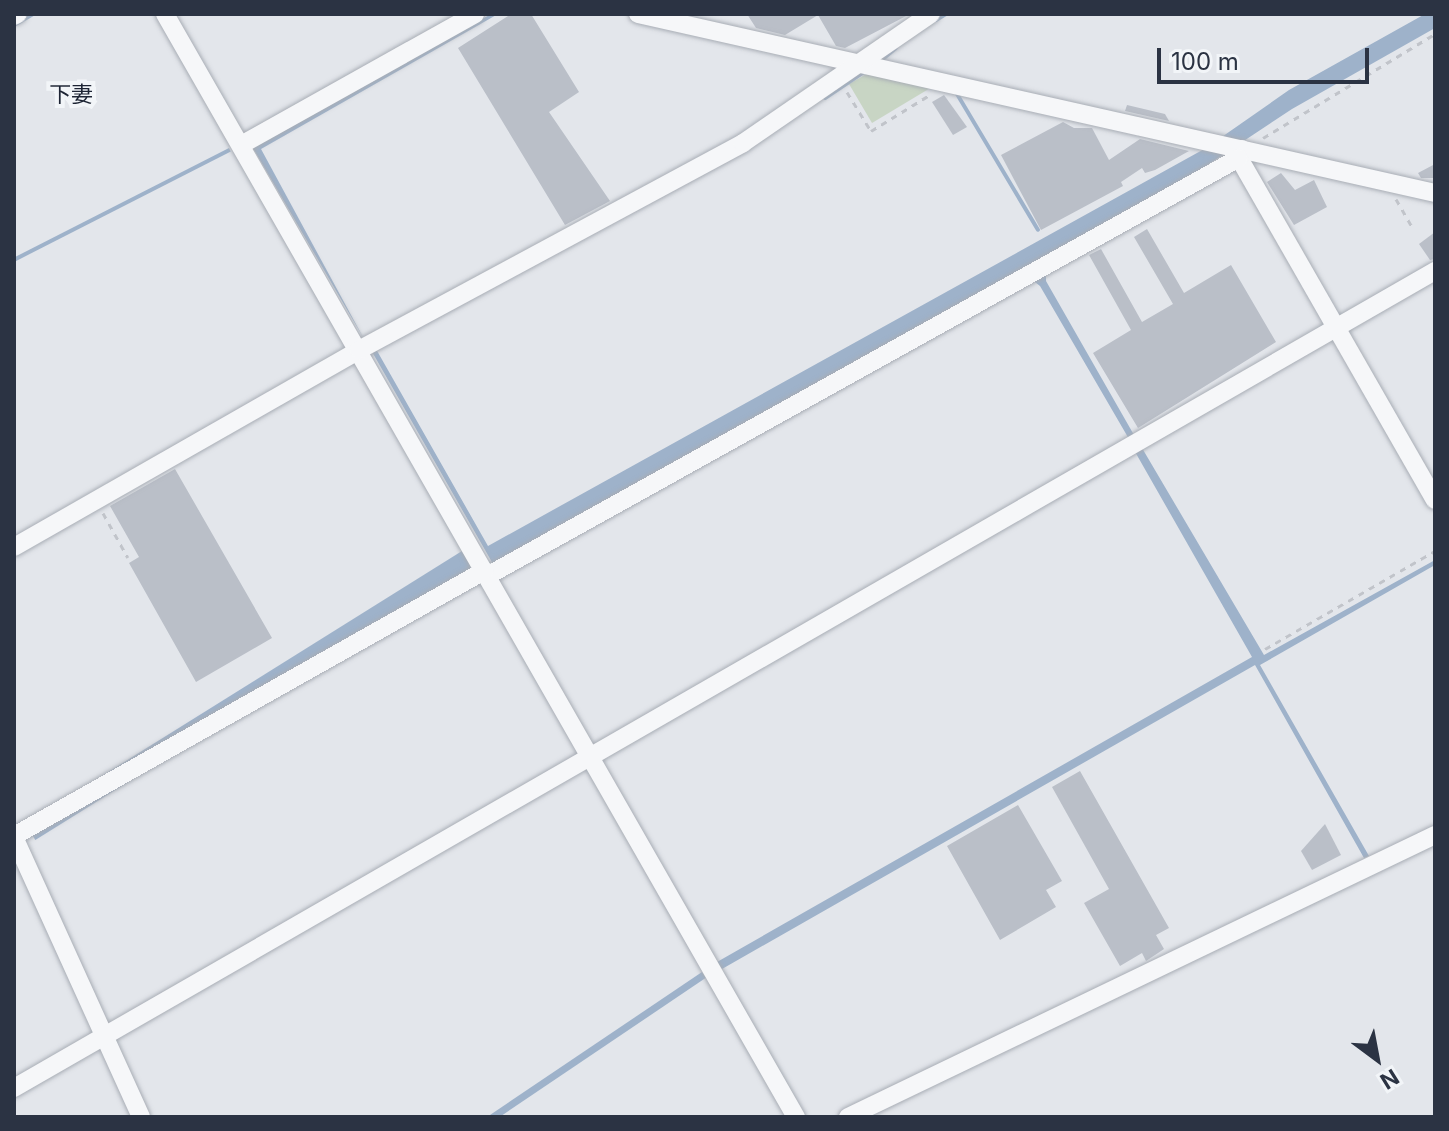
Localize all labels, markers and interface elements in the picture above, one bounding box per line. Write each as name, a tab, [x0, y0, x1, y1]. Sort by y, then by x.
scale bar	[1161, 32, 1373, 82]
text: 100 m	[1171, 47, 1239, 76]
district label: 下妻	[49, 82, 93, 108]
north arrow	[1337, 1019, 1417, 1099]
text: N	[1376, 1064, 1404, 1095]

